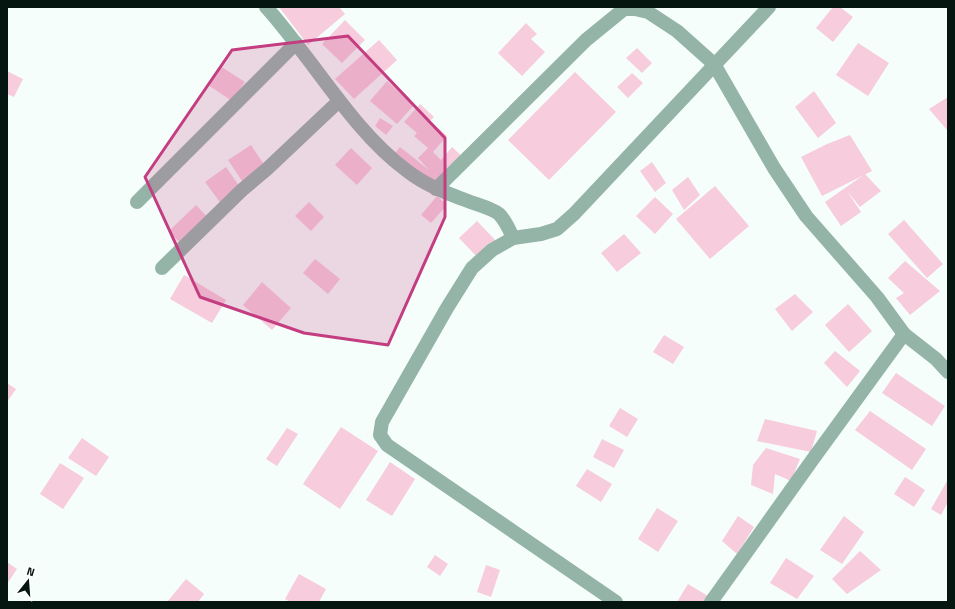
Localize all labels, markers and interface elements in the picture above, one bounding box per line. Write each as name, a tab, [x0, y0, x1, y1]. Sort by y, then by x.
north arrow	[8, 561, 48, 601]
text: N	[25, 563, 37, 580]

